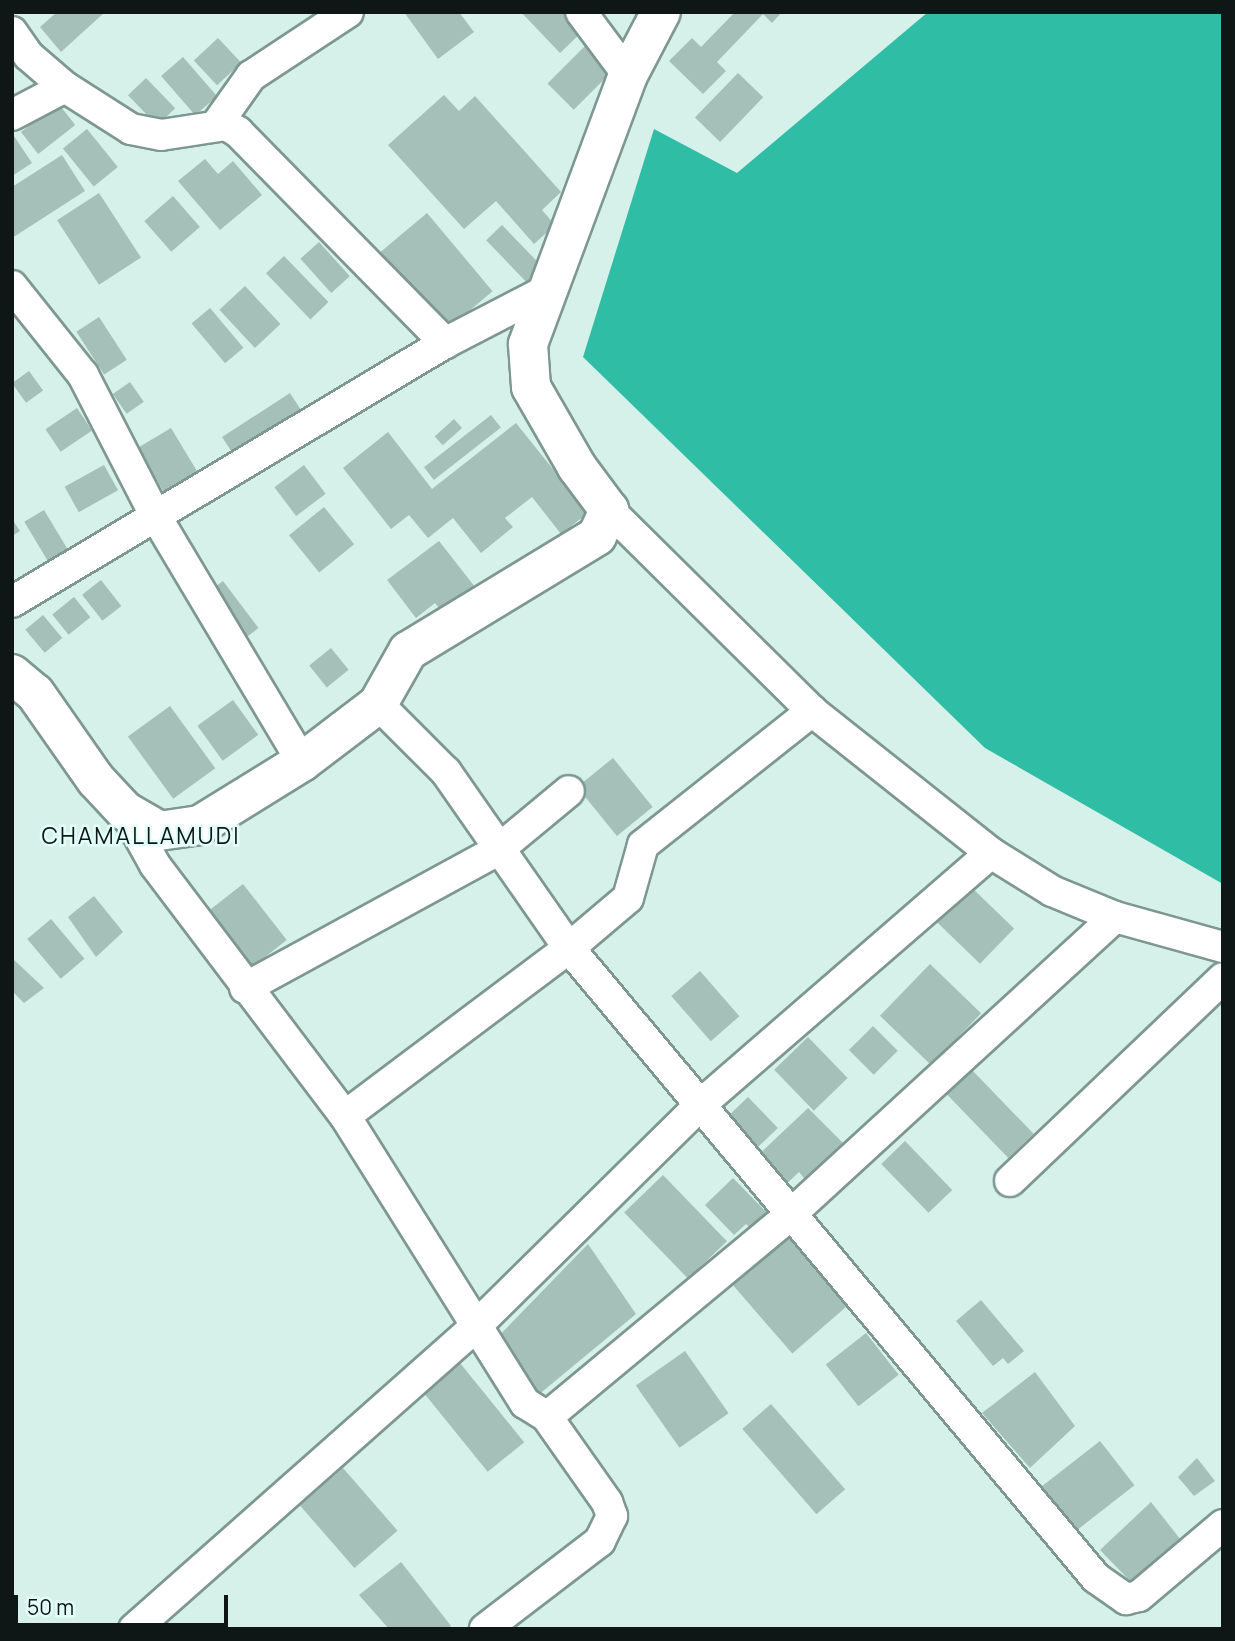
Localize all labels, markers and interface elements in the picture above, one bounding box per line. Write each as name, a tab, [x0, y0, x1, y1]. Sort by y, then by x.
district label: CHAMALLAMUDI	[43, 821, 239, 849]
scale bar	[18, 1582, 231, 1626]
text: 50 m	[27, 1593, 74, 1621]

